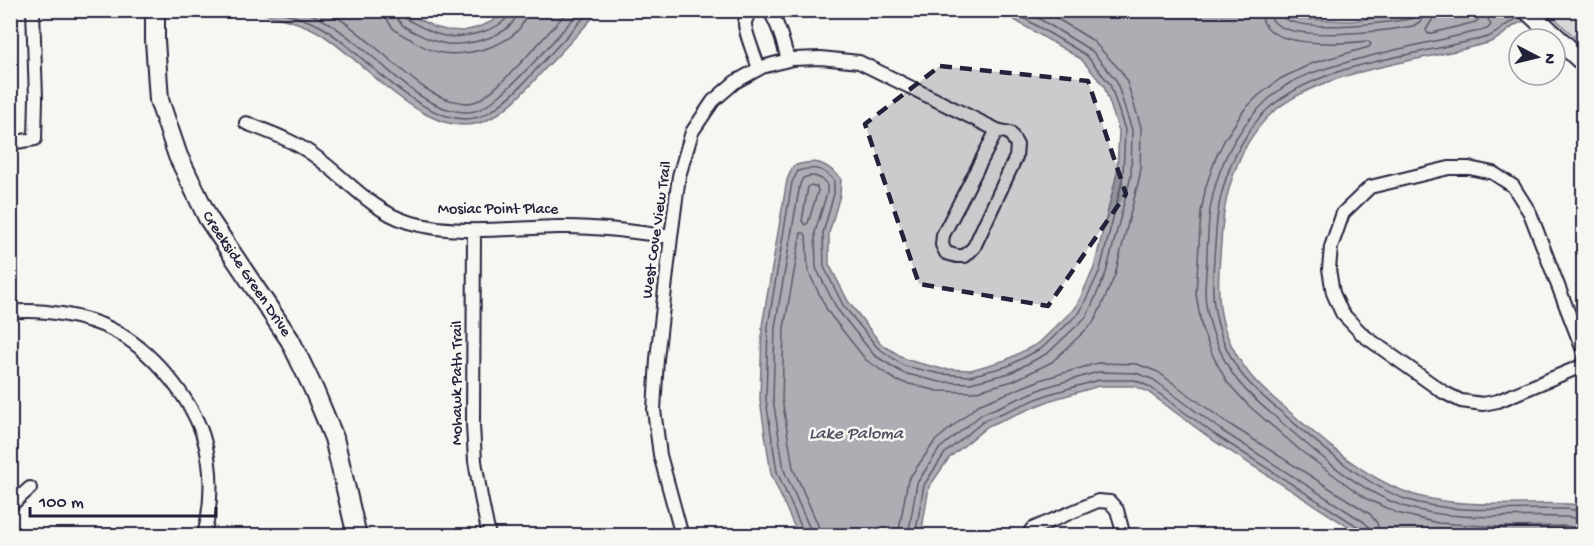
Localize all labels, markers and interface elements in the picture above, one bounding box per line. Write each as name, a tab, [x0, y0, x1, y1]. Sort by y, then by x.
north arrow	[1507, 27, 1567, 87]
text: N	[1538, 52, 1558, 65]
street label: West Cove View Trail	[639, 160, 677, 300]
street label: Mosiac Point Place	[438, 201, 559, 220]
street label: Creekside Green Drive	[197, 209, 295, 341]
street label: Mohawk Path Trail	[449, 321, 468, 445]
water label: Lake Paloma	[809, 424, 904, 445]
scale bar	[30, 480, 216, 518]
text: 100 m	[38, 493, 84, 514]

